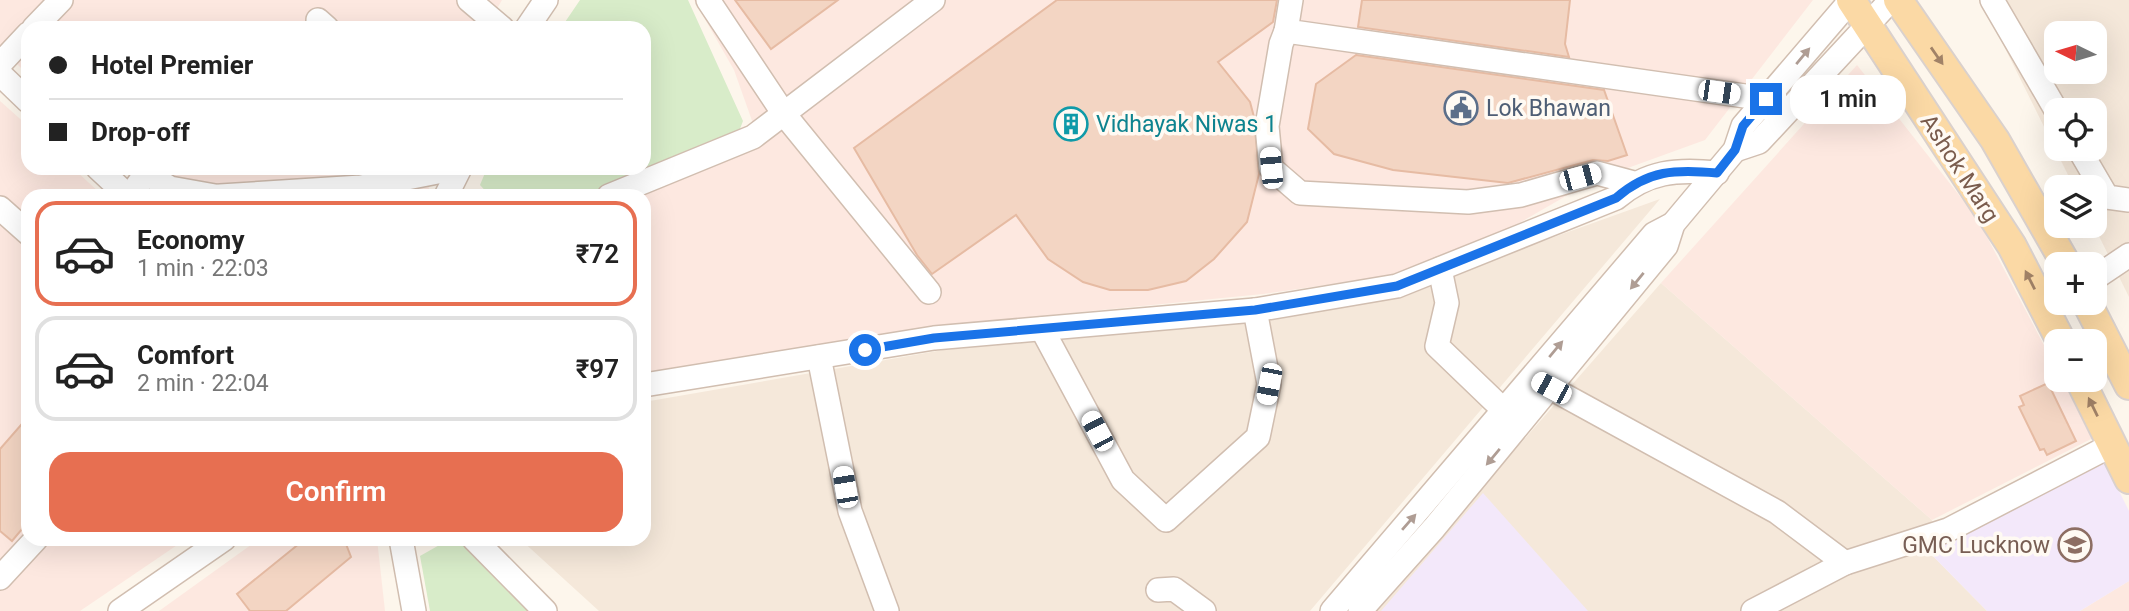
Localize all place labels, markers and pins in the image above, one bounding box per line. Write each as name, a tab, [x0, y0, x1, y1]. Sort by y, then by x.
public building icon: Lok Bhawan	[1442, 89, 1480, 127]
place label: Lok Bhawan	[1486, 95, 1611, 122]
building icon: Vidhayak Niwas 1	[1052, 105, 1090, 143]
place label: Vidhayak Niwas 1	[1096, 111, 1277, 138]
school or university icon: GMC Lucknow	[2056, 526, 2094, 564]
place label: GMC Lucknow	[1902, 532, 2050, 559]

